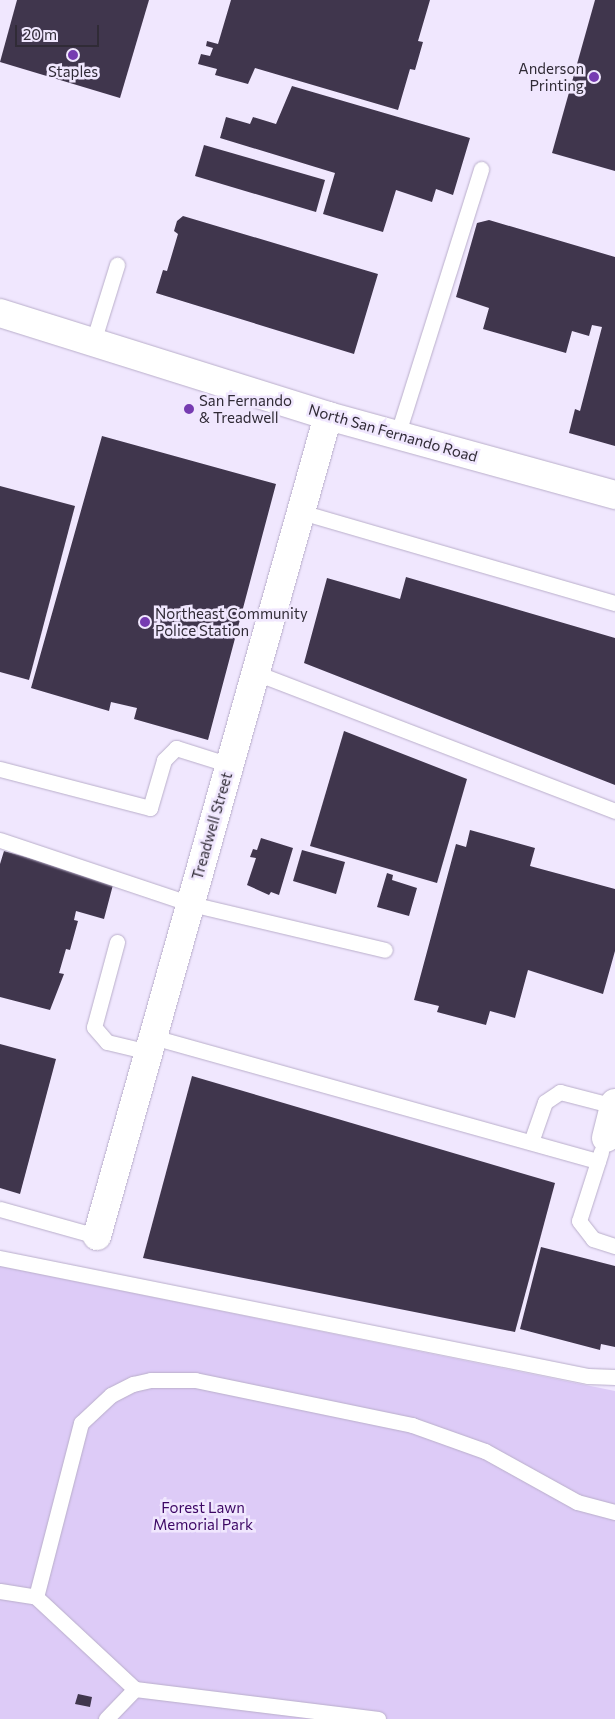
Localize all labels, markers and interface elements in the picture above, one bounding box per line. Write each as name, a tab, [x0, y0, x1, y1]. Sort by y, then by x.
scale bar	[18, 15, 101, 47]
text: 20 m	[23, 25, 57, 43]
marker: Staples	[67, 49, 79, 61]
place label: Anderson Printing	[518, 59, 584, 94]
place label: Staples	[48, 63, 98, 81]
marker: Anderson Printing	[588, 71, 600, 83]
place label: San Fernando & Treadwell	[199, 391, 292, 426]
street label: North San Fernando Road	[307, 400, 479, 466]
marker: San Fernando & Treadwell	[183, 403, 195, 415]
place label: Northeast Community Police Station	[155, 604, 308, 639]
marker: Northeast Community Police Station	[139, 616, 151, 628]
street label: Treadwell Street	[188, 770, 236, 882]
park label: Forest Lawn Memorial Park	[153, 1498, 253, 1533]

